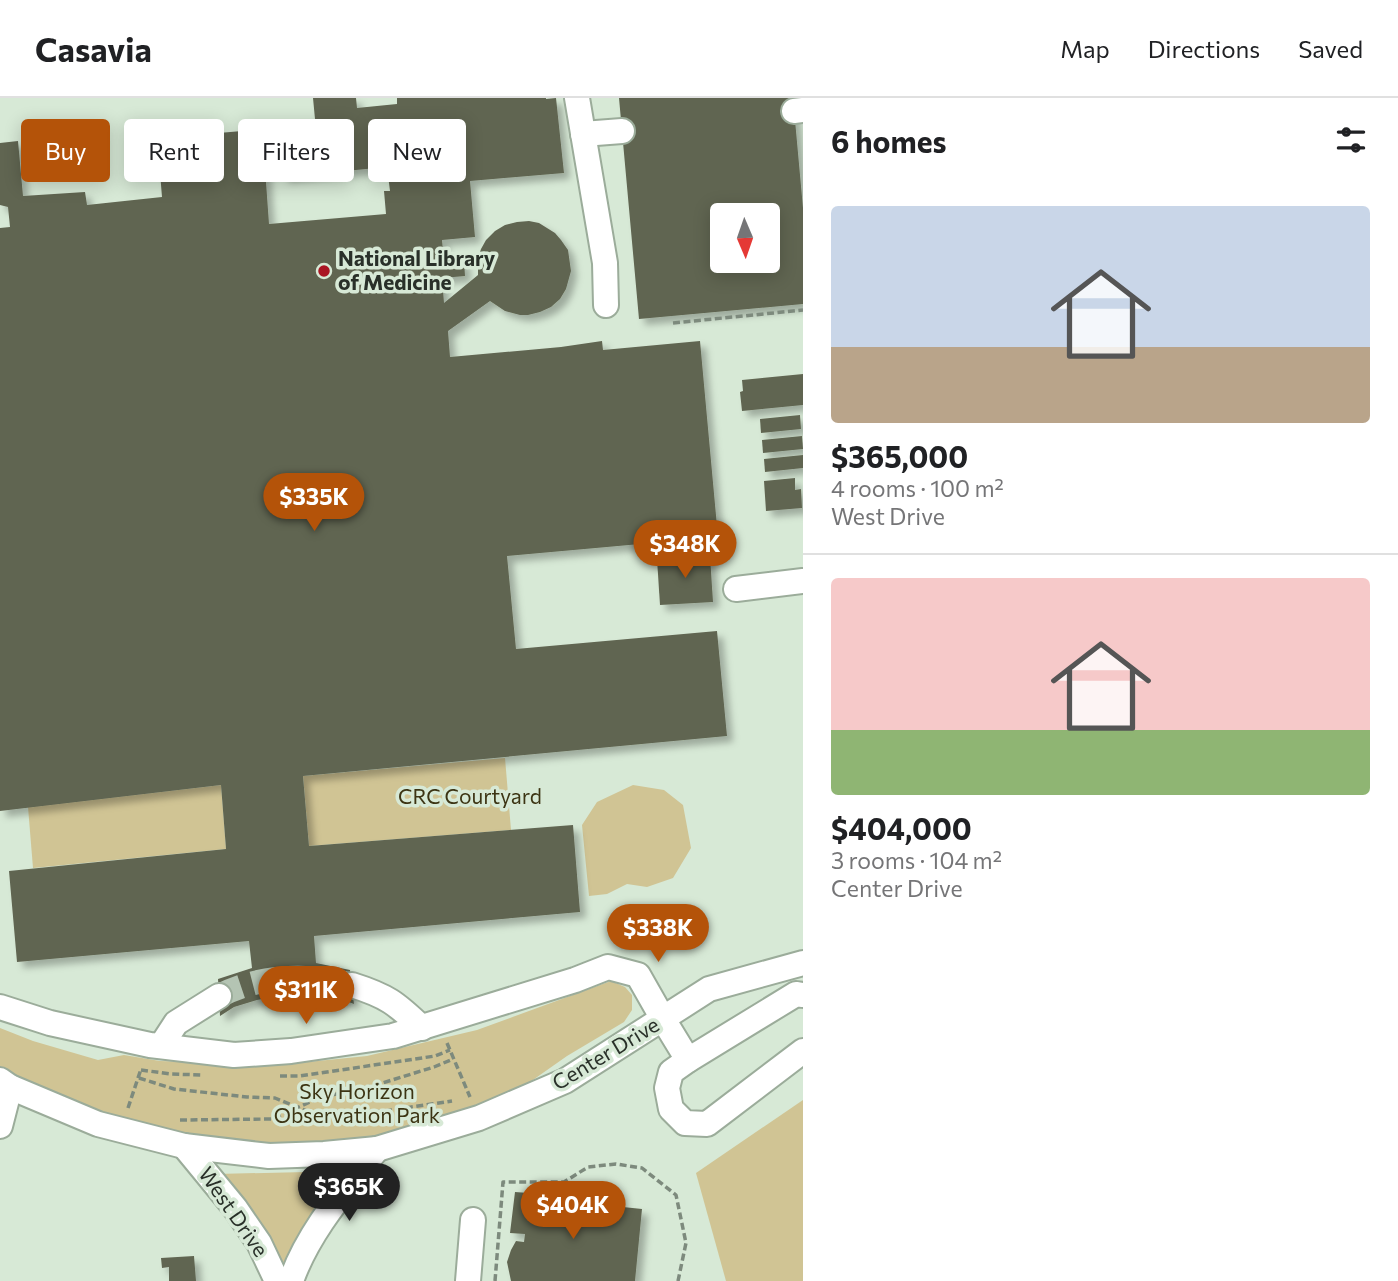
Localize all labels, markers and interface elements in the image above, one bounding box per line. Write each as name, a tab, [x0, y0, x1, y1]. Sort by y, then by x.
text: Casavia	[35, 28, 152, 69]
text: Map	[1060, 34, 1110, 63]
text: Directions	[1148, 34, 1260, 63]
text: Saved	[1298, 34, 1363, 63]
chip: Buy	[21, 119, 110, 182]
chip: Rent	[124, 119, 224, 182]
chip: Filters	[238, 119, 354, 182]
chip: New	[368, 119, 466, 182]
icon: filters	[1332, 121, 1370, 159]
text: 6 homes	[831, 122, 946, 159]
north arrow	[710, 203, 780, 273]
map controls	[710, 203, 780, 273]
place label: National Library of Medicine	[338, 245, 496, 294]
icon: home	[1038, 251, 1164, 377]
marker: National Library of Medicine	[316, 263, 332, 279]
text: $365,000	[831, 437, 968, 474]
pin: $335K	[265, 474, 363, 533]
text: 4 rooms · 100 m²	[831, 474, 1004, 502]
text: $335K	[279, 482, 349, 510]
text: West Drive	[831, 502, 945, 530]
pin: $348K	[636, 520, 734, 580]
text: $348K	[649, 529, 721, 557]
icon: home	[1038, 623, 1164, 749]
park label: CRC Courtyard	[398, 783, 542, 808]
text: $404,000	[831, 809, 972, 846]
text: 3 rooms · 104 m²	[831, 846, 1002, 874]
text: Center Drive	[831, 874, 963, 902]
pin: $338K	[609, 904, 707, 964]
text: $338K	[623, 913, 693, 941]
pin: $311K	[257, 967, 355, 1026]
text: $311K	[274, 975, 338, 1003]
street label: Center Drive	[547, 1011, 663, 1094]
park label: Sky Horizon Observation Park	[274, 1078, 440, 1127]
street label: West Drive	[194, 1161, 274, 1261]
pin: $365K	[300, 1164, 398, 1223]
text: $365K	[314, 1172, 384, 1200]
pin: $404K	[524, 1182, 622, 1241]
text: $404K	[537, 1190, 609, 1218]

